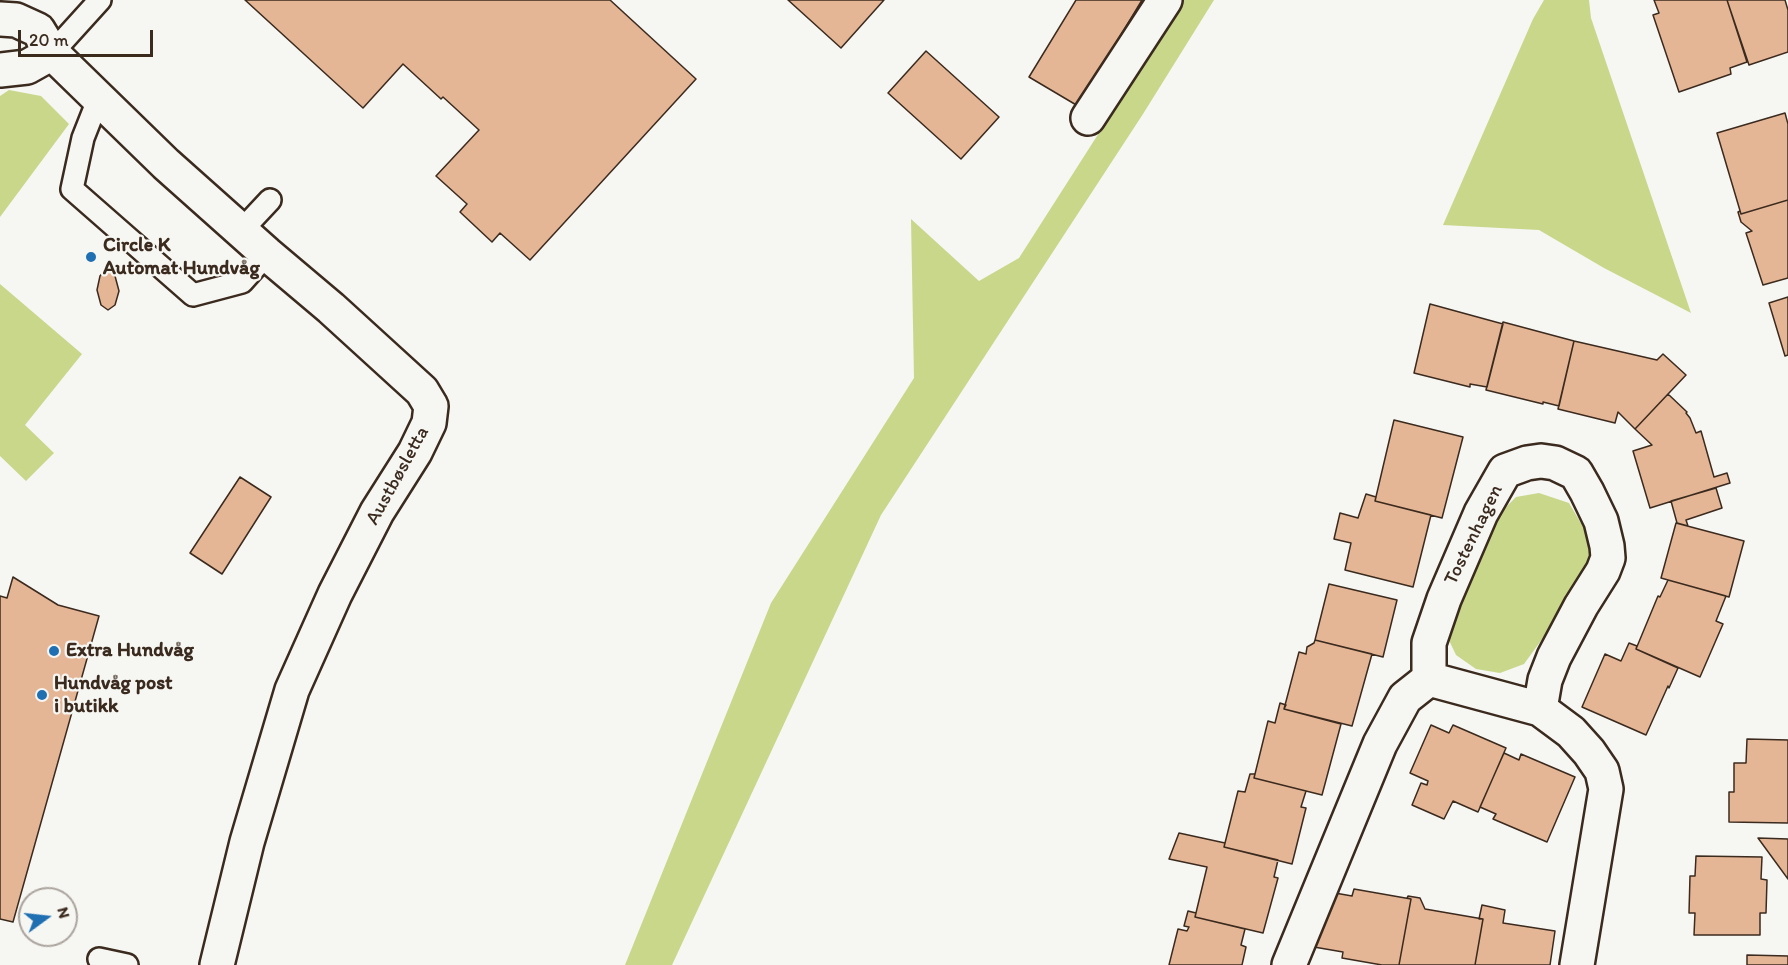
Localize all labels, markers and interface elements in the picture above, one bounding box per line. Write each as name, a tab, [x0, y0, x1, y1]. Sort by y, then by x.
scale bar	[21, 18, 156, 56]
text: 20 m	[29, 29, 69, 51]
place label: Circle K Automat Hundvåg	[103, 234, 260, 281]
marker: Circle K Automat Hundvåg	[84, 250, 98, 264]
street label: Austbøsletta	[361, 423, 435, 529]
street label: Tostenhagen	[1439, 481, 1509, 589]
place label: Extra Hundvåg	[66, 639, 194, 663]
marker: Extra Hundvåg	[47, 644, 61, 658]
place label: Hundvåg post i butikk	[54, 672, 173, 719]
marker: Hundvåg post i butikk	[35, 688, 49, 702]
north arrow	[18, 887, 78, 947]
text: N	[53, 905, 75, 920]

